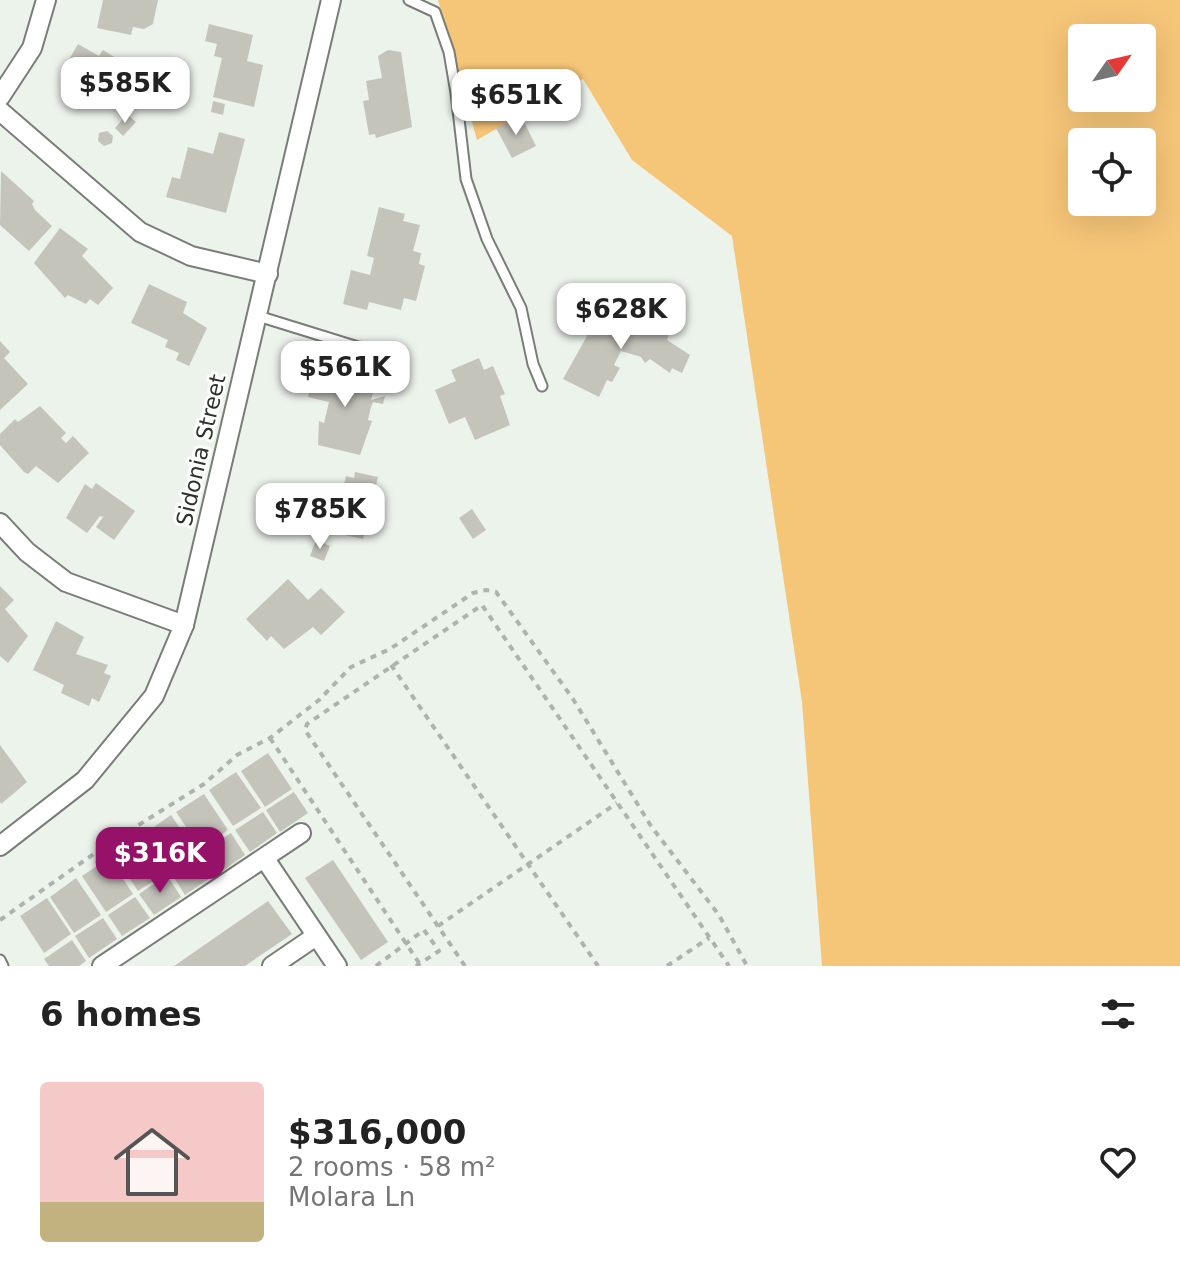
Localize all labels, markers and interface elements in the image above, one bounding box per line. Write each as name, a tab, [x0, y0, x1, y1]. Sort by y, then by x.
north arrow	[1068, 24, 1156, 112]
map controls	[1068, 24, 1156, 216]
pin: $585K	[69, 57, 181, 125]
text: $585K	[79, 68, 171, 98]
pin: $651K	[460, 69, 572, 137]
text: $651K	[470, 80, 562, 110]
button: locate	[1068, 128, 1156, 216]
pin: $628K	[565, 283, 677, 351]
text: $628K	[575, 294, 667, 324]
pin: $561K	[289, 341, 401, 409]
text: $561K	[299, 352, 391, 382]
street label: Sidonia Street	[171, 371, 231, 528]
pin: $785K	[264, 483, 376, 551]
text: $785K	[274, 494, 366, 524]
pin: $316K	[104, 827, 216, 895]
text: $316K	[114, 838, 206, 868]
icon: filters	[1096, 992, 1140, 1036]
text: 6 homes	[40, 994, 202, 1034]
text: $316,000	[288, 1112, 467, 1152]
icon: home	[104, 1114, 200, 1210]
icon: heart	[1096, 1140, 1140, 1184]
text: 2 rooms · 58 m²	[288, 1152, 496, 1182]
text: Molara Ln	[288, 1182, 415, 1212]

